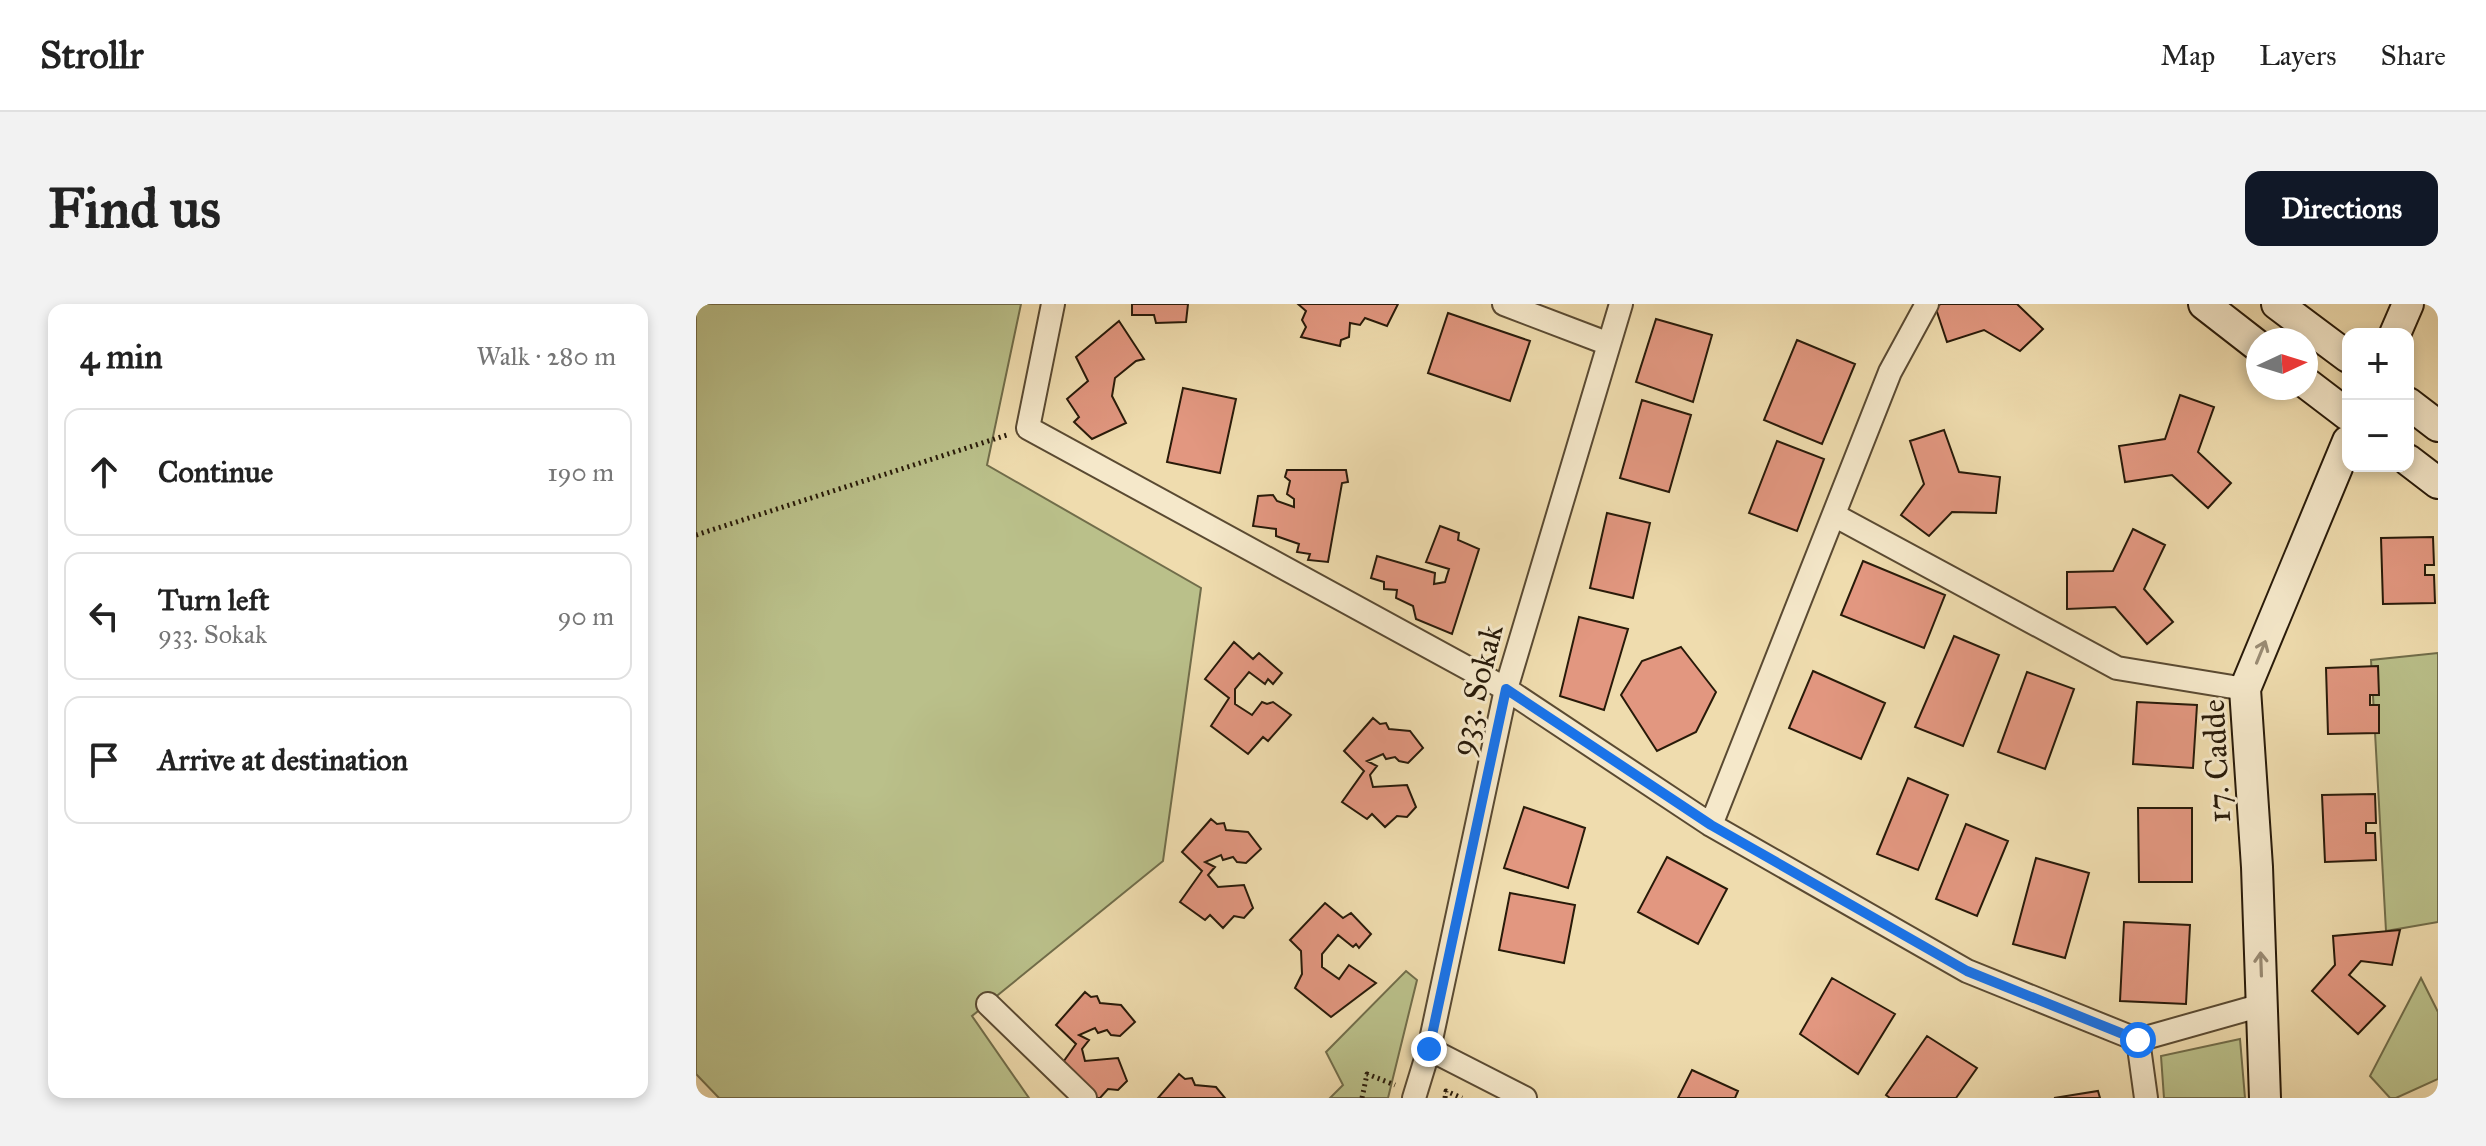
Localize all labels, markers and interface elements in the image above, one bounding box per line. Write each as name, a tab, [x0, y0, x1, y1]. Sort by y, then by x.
text: Strollr	[40, 32, 143, 78]
text: Map	[2160, 38, 2215, 73]
text: Layers	[2259, 38, 2337, 73]
text: Share	[2381, 38, 2446, 73]
button: Directions	[2245, 171, 2438, 246]
text: Find us	[48, 174, 221, 242]
north arrow	[2246, 328, 2318, 400]
map controls	[2342, 328, 2414, 472]
button: +	[2342, 328, 2414, 400]
text: 4 min	[80, 336, 163, 377]
text: Walk · 280 m	[476, 340, 616, 372]
button: −	[2342, 400, 2414, 472]
icon: ahead	[82, 450, 126, 494]
text: Continue	[158, 454, 273, 490]
text: 190 m	[547, 456, 614, 488]
text: Turn left	[158, 582, 269, 618]
icon: left	[82, 594, 126, 638]
text: 90 m	[557, 600, 614, 632]
text: 933. Sokak	[158, 618, 267, 650]
street label: 933. Sokak	[1441, 620, 1512, 760]
one-way arrow	[2254, 640, 2269, 665]
street label: 17. Cadde	[2194, 698, 2239, 824]
icon: arrive	[82, 738, 126, 782]
text: Arrive at destination	[158, 742, 408, 778]
one-way arrow	[2253, 951, 2268, 978]
route start	[2120, 1022, 2156, 1058]
route end	[1411, 1031, 1447, 1067]

